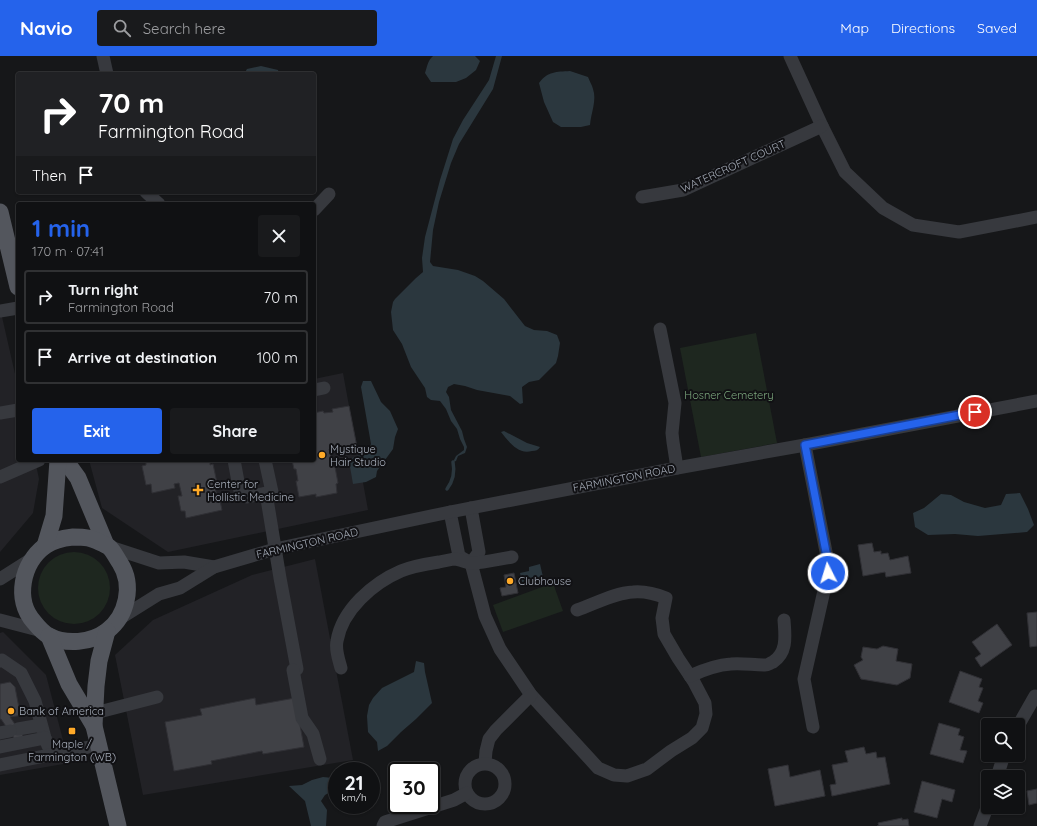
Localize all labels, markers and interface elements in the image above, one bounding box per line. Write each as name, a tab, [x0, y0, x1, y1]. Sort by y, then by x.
search box	[97, 10, 377, 46]
text: Navio	[20, 16, 73, 40]
icon: search	[111, 17, 133, 39]
text: Search here	[143, 19, 226, 38]
text: Map	[840, 19, 869, 37]
text: Directions	[891, 19, 955, 37]
text: Saved	[977, 19, 1017, 37]
text: 70 m	[98, 85, 164, 120]
icon: right	[32, 88, 84, 140]
text: Farmington Road	[98, 120, 244, 143]
street label: WATERCROFT COURT	[678, 136, 788, 195]
icon: arrive	[75, 164, 97, 186]
text: Then	[32, 166, 67, 185]
text: 1 min	[32, 213, 90, 243]
button: close	[258, 215, 300, 257]
text: 170 m · 07:41	[32, 243, 104, 259]
text: Turn right	[68, 280, 139, 299]
icon: right	[34, 286, 56, 308]
text: 70 m	[264, 288, 298, 307]
text: Farmington Road	[68, 299, 174, 315]
icon: arrive	[34, 346, 56, 368]
text: Arrive at destination	[68, 348, 217, 367]
text: 100 m	[257, 348, 298, 367]
park label: Hosner Cemetery	[684, 388, 774, 402]
pin	[958, 395, 992, 429]
icon: arrive	[964, 401, 986, 423]
button: Exit	[32, 408, 162, 454]
button: Share	[170, 408, 300, 454]
place label: Mystique Hair Studio	[330, 442, 386, 469]
marker: Mystique Hair Studio	[317, 450, 327, 460]
street label: FARMINGTON ROAD	[572, 461, 677, 495]
place label: Center for Hollistic Medicine	[207, 477, 294, 504]
marker: Center for Hollistic Medicine	[192, 484, 204, 496]
street label: FARMINGTON ROAD	[255, 524, 359, 562]
position arrow	[807, 552, 849, 594]
place label: Clubhouse	[518, 574, 571, 588]
marker: Clubhouse	[505, 576, 515, 586]
place label: Bank of America	[19, 704, 104, 718]
marker: Bank of America	[6, 706, 16, 716]
map controls	[981, 718, 1025, 814]
button: search	[981, 718, 1025, 762]
marker: Maple / Farmington (WB)	[67, 726, 77, 736]
place label: Maple / Farmington (WB)	[28, 737, 116, 764]
speed limit sign: 30	[388, 762, 440, 814]
text: 21	[344, 770, 364, 795]
button: layers	[981, 770, 1025, 814]
text: km/h	[341, 791, 367, 804]

